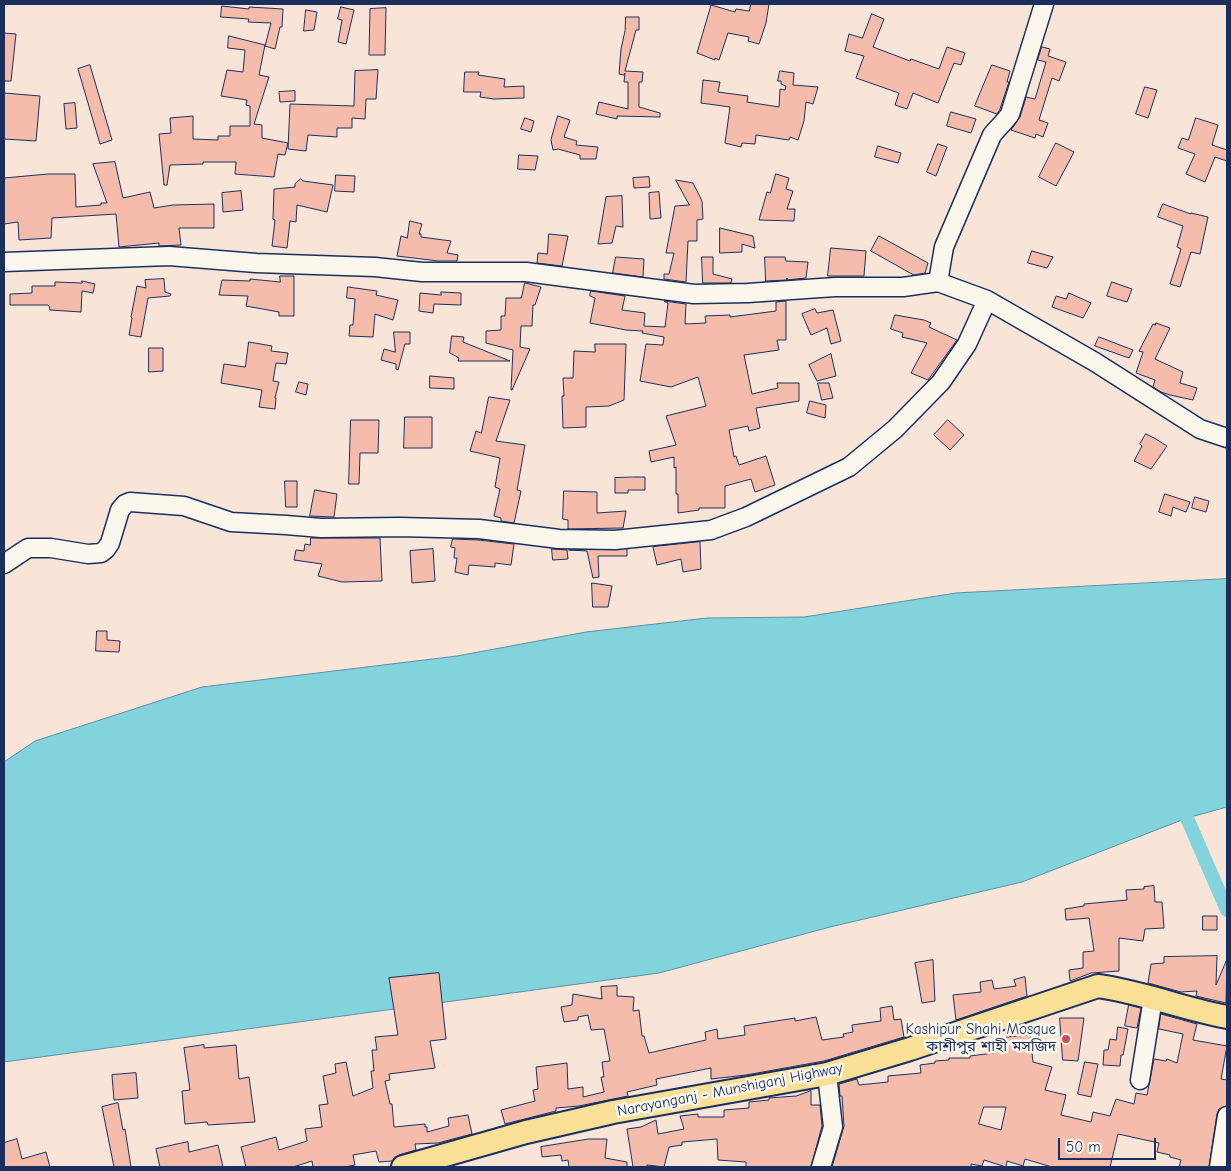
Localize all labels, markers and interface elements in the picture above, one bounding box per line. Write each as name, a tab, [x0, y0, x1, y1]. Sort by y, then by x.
place label: Kashipur Shahi Mosque কাশীপুর শাহী মসজিদ	[906, 1021, 1056, 1056]
marker: Kashipur Shahi Mosque কাশীপুর শাহী মসজিদ	[1060, 1033, 1072, 1045]
street label: Narayanganj - Munshiganj Highway	[616, 1059, 844, 1121]
scale bar	[1061, 1128, 1158, 1160]
text: 50 m	[1066, 1138, 1101, 1156]

